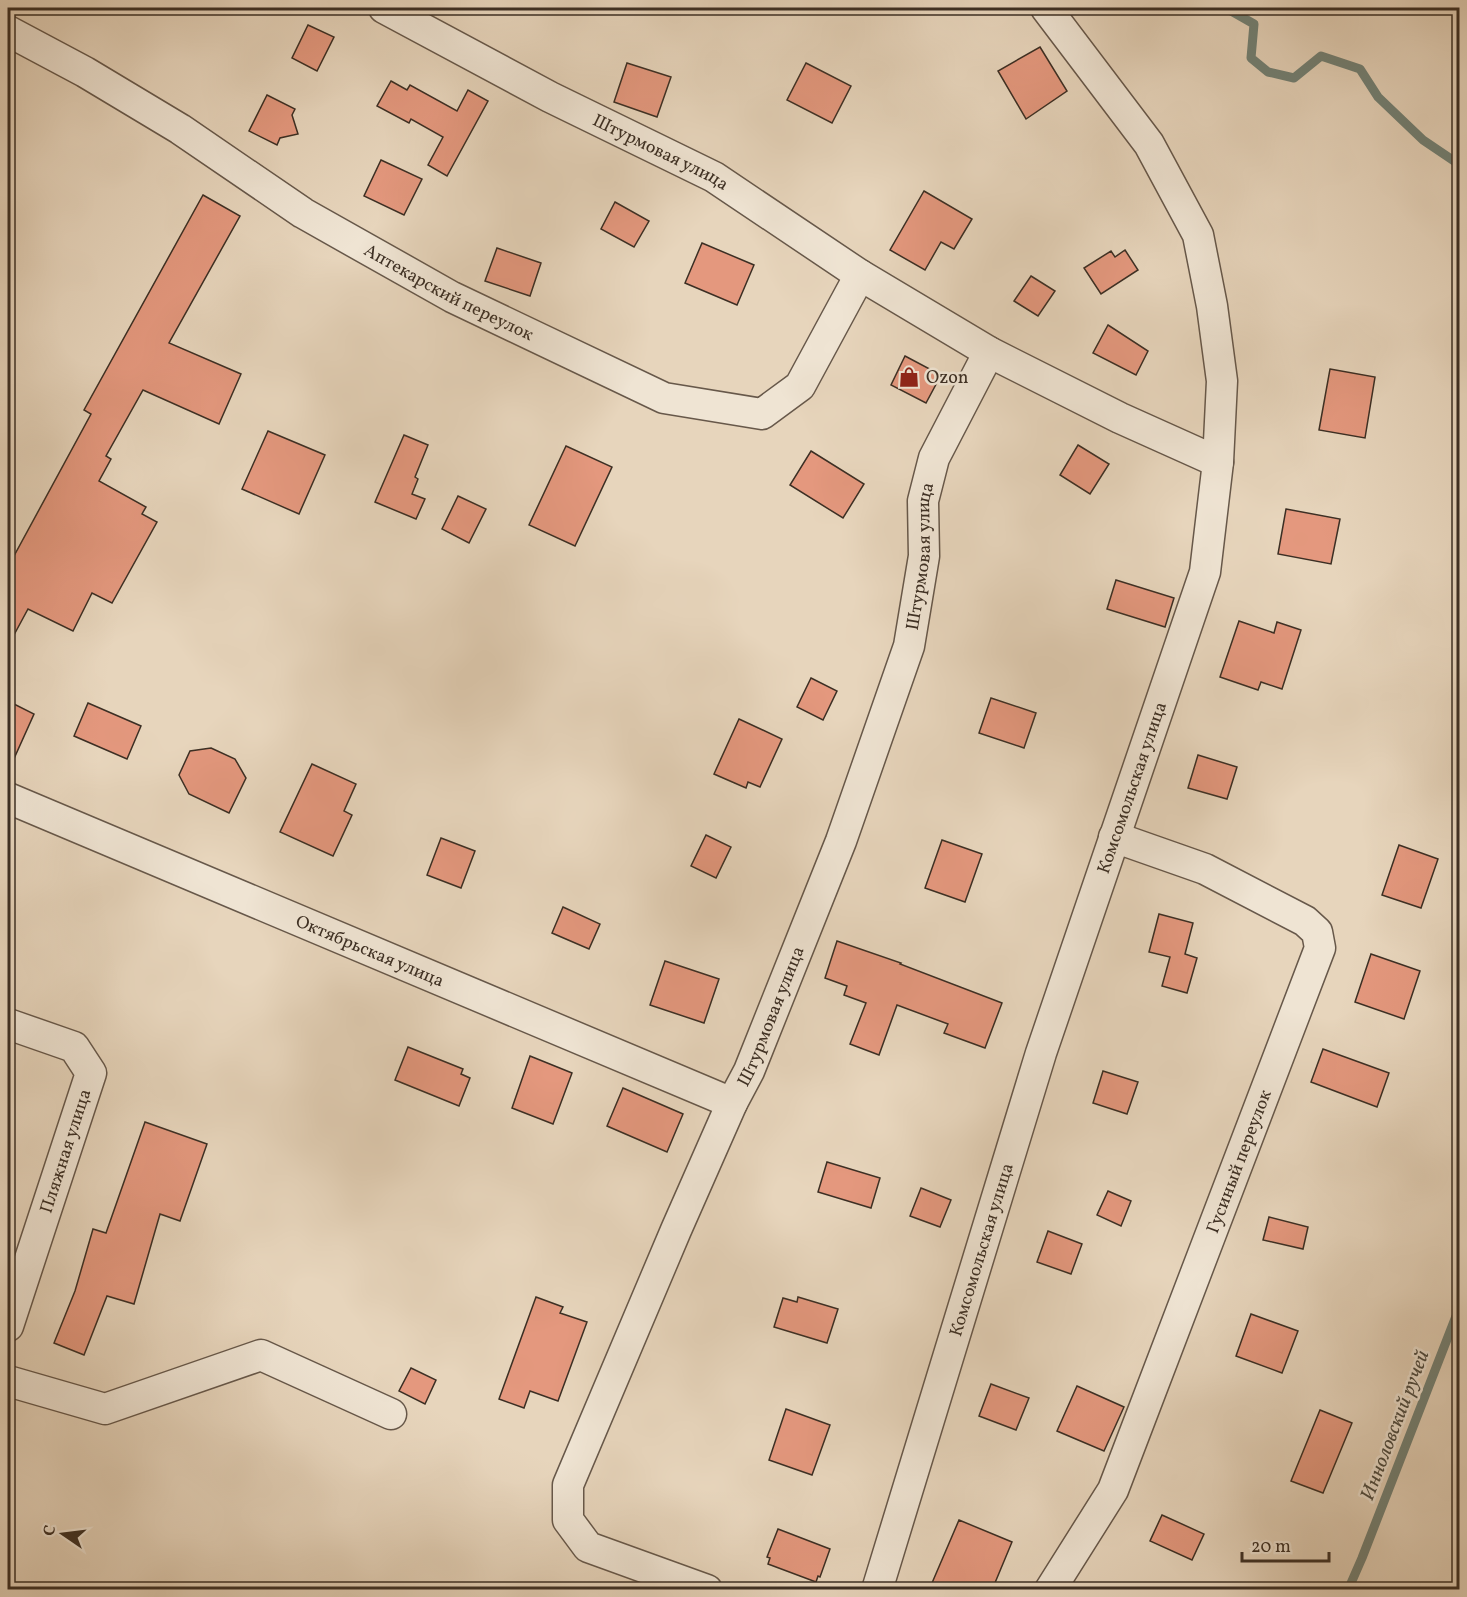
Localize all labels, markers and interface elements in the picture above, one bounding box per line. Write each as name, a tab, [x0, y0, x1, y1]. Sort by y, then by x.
street label: Штурмовая улица	[588, 109, 733, 197]
street label: Аптекарский переулок	[359, 239, 537, 348]
shop icon: Ozon	[897, 365, 921, 389]
place label: Ozon	[926, 366, 969, 391]
street label: Штурмовая улица	[901, 480, 941, 632]
street label: Комсомольская улица	[1092, 699, 1174, 877]
street label: Октябрьская улица	[291, 910, 448, 994]
street label: Штурмовая улица	[732, 943, 812, 1091]
street label: Пляжная улица	[35, 1086, 98, 1217]
street label: Гусиный переулок	[1201, 1086, 1279, 1237]
street label: Комсомольская улица	[944, 1160, 1021, 1340]
water label: Инноловский ручей	[1354, 1347, 1437, 1505]
north arrow	[33, 1504, 93, 1564]
text: С	[38, 1523, 62, 1539]
scale bar	[1242, 1525, 1329, 1563]
text: 20 m	[1251, 1535, 1291, 1560]

